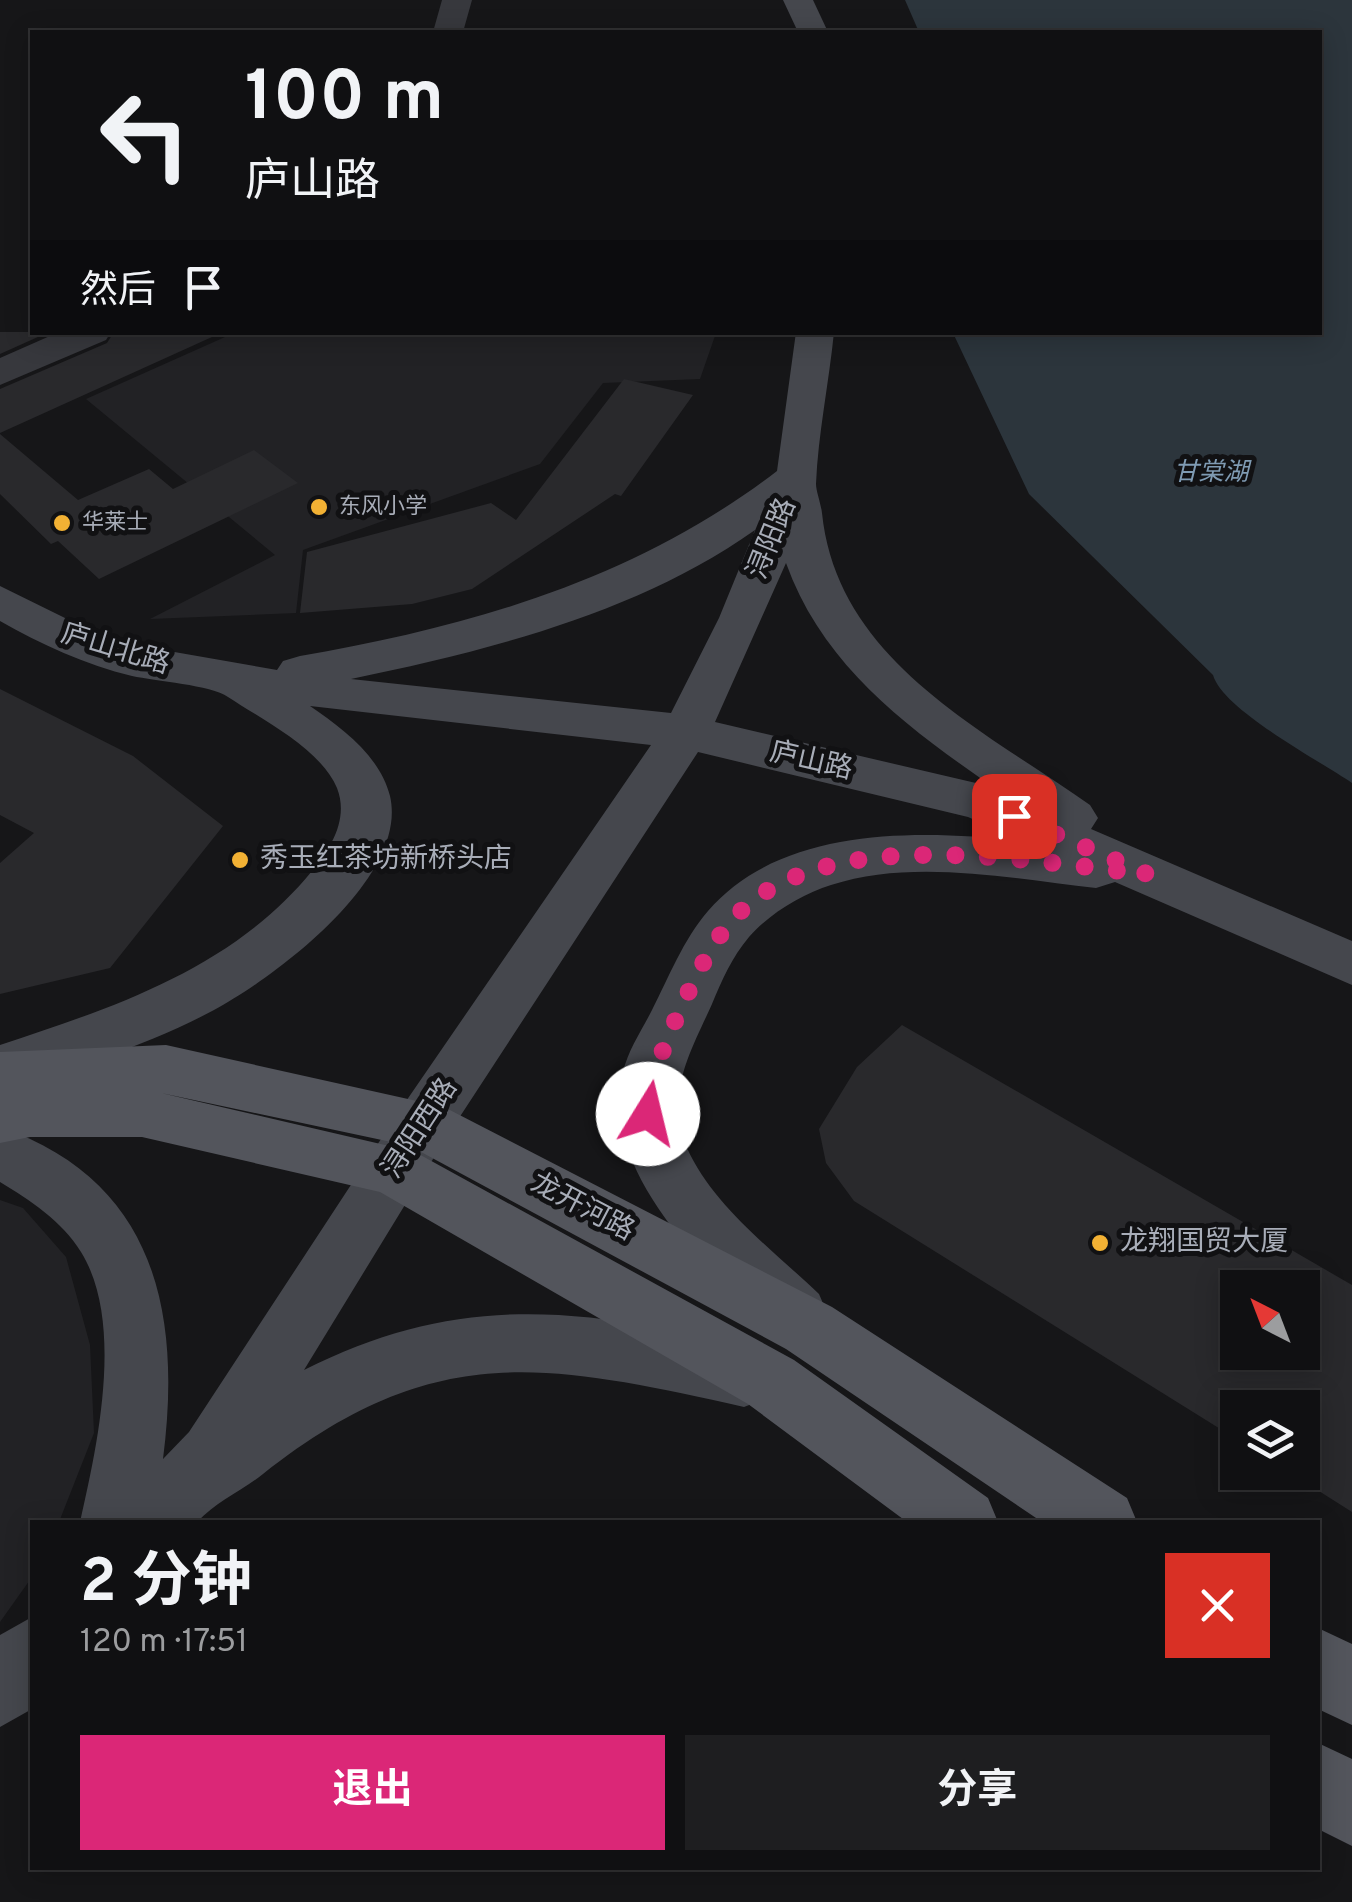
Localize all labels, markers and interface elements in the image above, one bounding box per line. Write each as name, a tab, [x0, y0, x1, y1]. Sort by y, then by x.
text: 100 m	[245, 56, 444, 145]
icon: left	[80, 70, 210, 200]
text: 庐山路	[245, 155, 380, 212]
icon: arrive	[176, 260, 231, 315]
text: 然后	[80, 268, 156, 317]
water label: 甘棠湖	[1173, 458, 1252, 490]
street label: 浔阳路	[741, 493, 805, 585]
place label: 东风小学	[339, 494, 427, 521]
marker: 东风小学	[308, 496, 330, 518]
place label: 华莱士	[82, 510, 148, 537]
marker: 华莱士	[51, 512, 73, 534]
street label: 庐山北路	[56, 616, 174, 684]
street label: 庐山路	[766, 735, 856, 789]
pin	[972, 774, 1057, 859]
icon: arrive	[987, 789, 1042, 844]
place label: 秀玉红茶坊新桥头店	[260, 842, 512, 878]
marker: 秀玉红茶坊新桥头店	[229, 849, 251, 871]
position arrow	[596, 1062, 700, 1166]
street label: 浔阳西路	[375, 1072, 467, 1186]
street label: 龙开河路	[524, 1166, 640, 1250]
place label: 龙翔国贸大厦	[1120, 1225, 1288, 1261]
marker: 龙翔国贸大厦	[1089, 1232, 1111, 1254]
north arrow	[1220, 1270, 1320, 1370]
map controls	[1220, 1270, 1320, 1490]
button: layers	[1220, 1390, 1320, 1490]
text: 2 分钟	[80, 1547, 252, 1623]
button: close	[1165, 1553, 1270, 1658]
text: 120 m · 17:51	[80, 1623, 248, 1663]
button: 退出	[80, 1735, 665, 1850]
button: 分享	[685, 1735, 1270, 1850]

